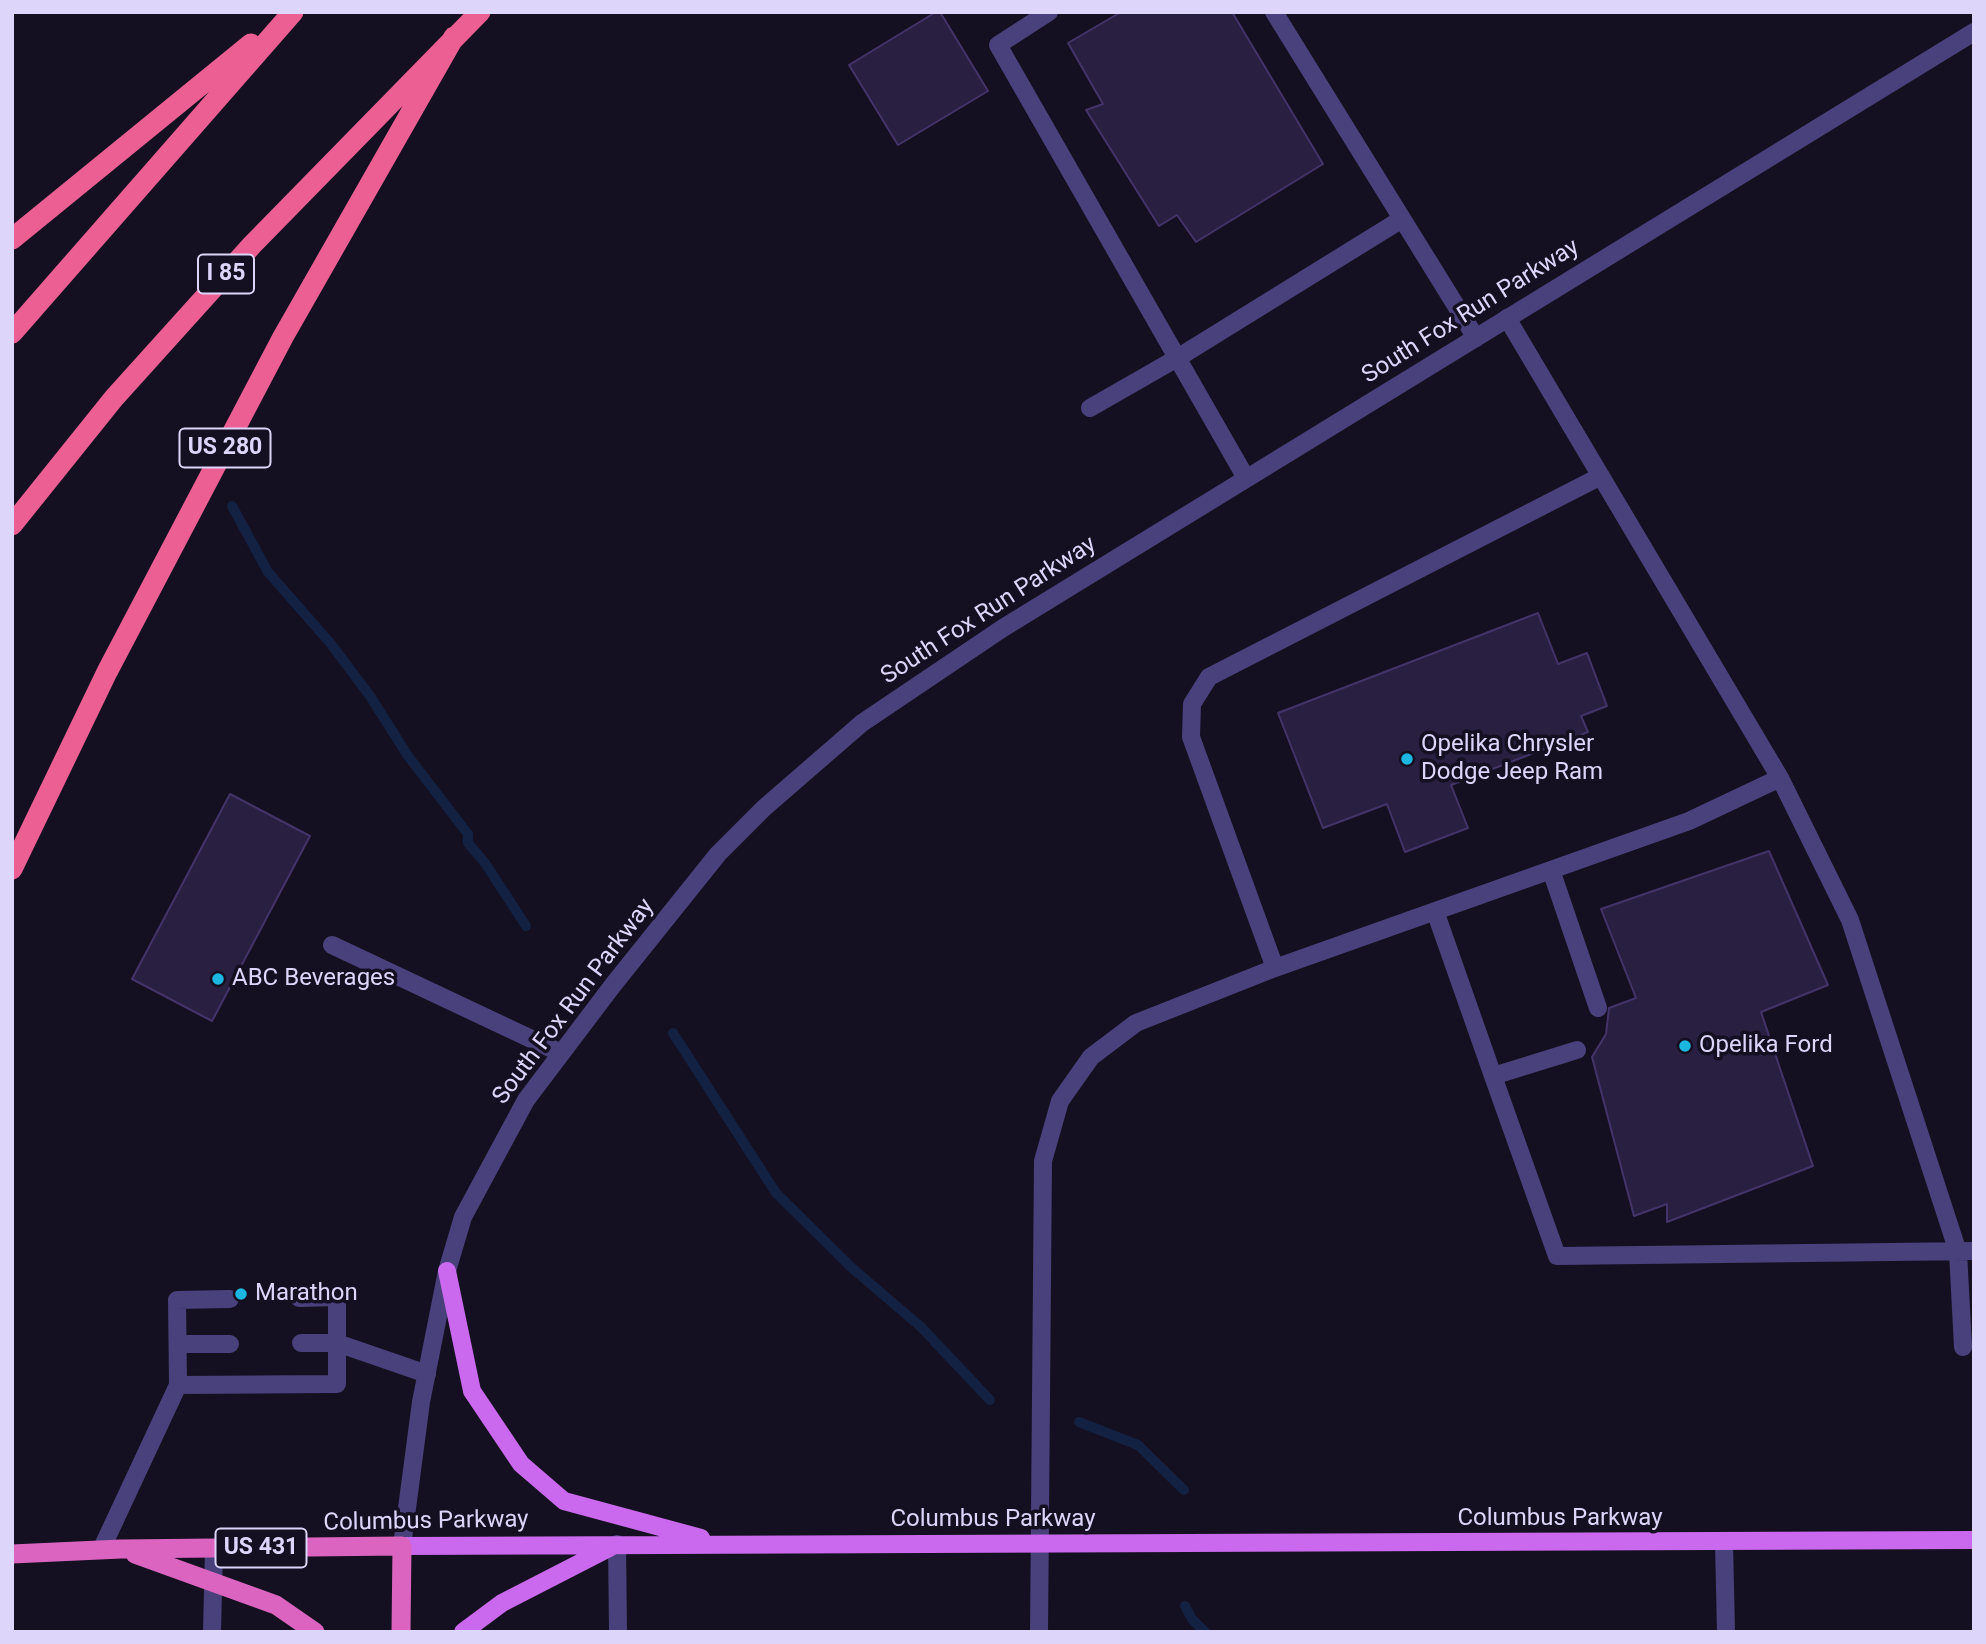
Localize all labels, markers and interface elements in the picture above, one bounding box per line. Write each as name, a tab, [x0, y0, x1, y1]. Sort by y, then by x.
street label: South Fox Run Parkway	[1357, 233, 1585, 391]
road number: I 85	[198, 255, 254, 294]
road number: US 280	[180, 428, 270, 468]
street label: South Fox Run Parkway	[876, 531, 1102, 691]
place label: Opelika Chrysler Dodge Jeep Ram	[1421, 731, 1603, 787]
marker: Opelika Chrysler Dodge Jeep Ram	[1399, 751, 1415, 767]
street label: South Fox Run Parkway	[487, 893, 661, 1111]
place label: ABC Beverages	[232, 965, 395, 993]
marker: ABC Beverages	[210, 971, 226, 987]
place label: Opelika Ford	[1699, 1032, 1833, 1060]
marker: Opelika Ford	[1677, 1038, 1693, 1054]
place label: Marathon	[255, 1280, 358, 1308]
marker: Marathon	[233, 1286, 249, 1302]
street label: Columbus Parkway	[1457, 1505, 1663, 1533]
street label: Columbus Parkway	[323, 1506, 529, 1538]
street label: Columbus Parkway	[890, 1506, 1096, 1534]
road number: US 431	[216, 1528, 306, 1568]

